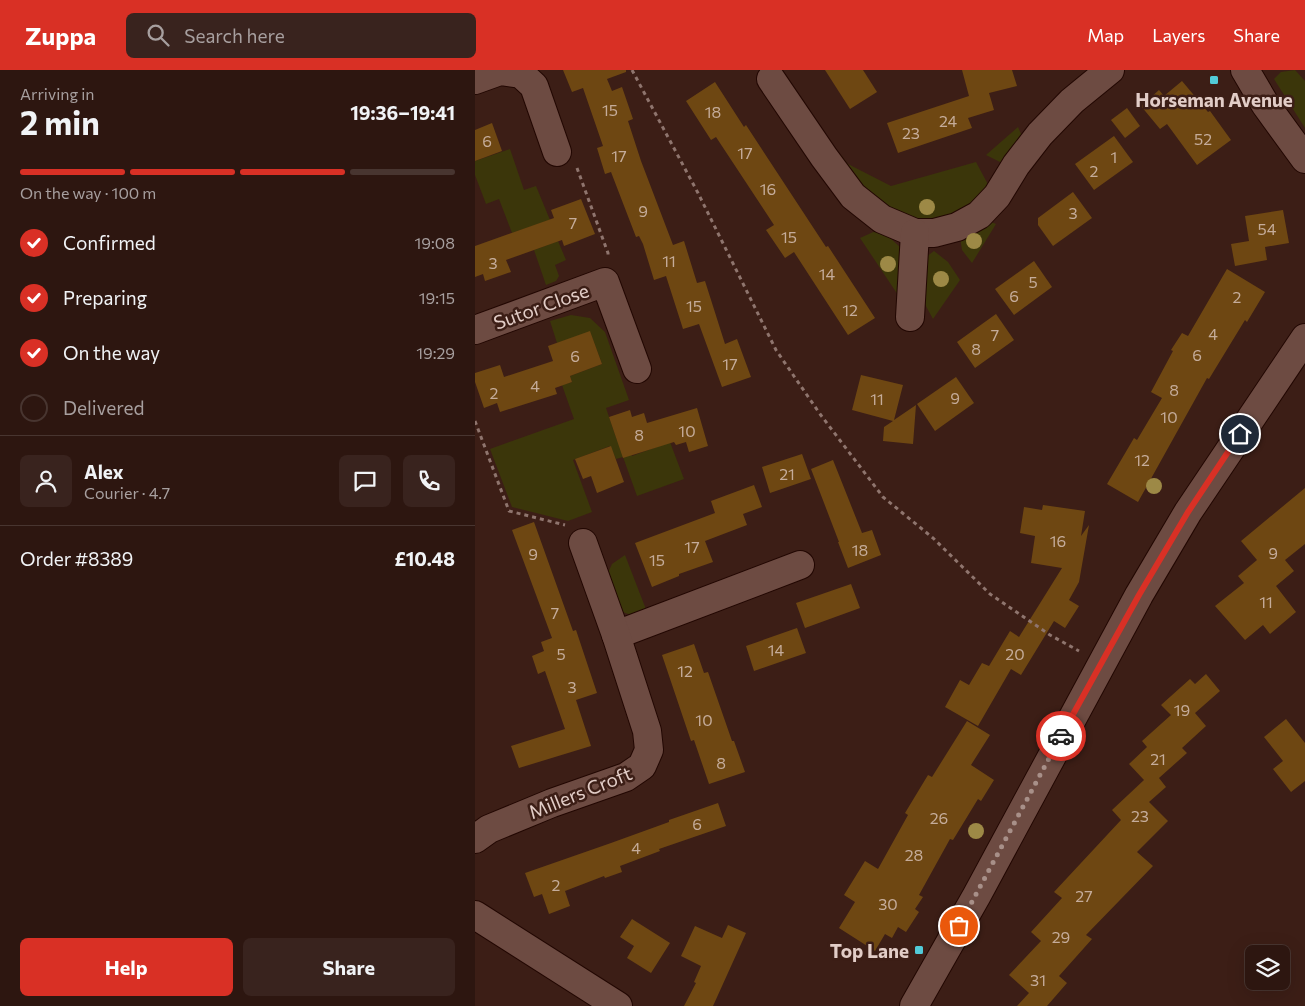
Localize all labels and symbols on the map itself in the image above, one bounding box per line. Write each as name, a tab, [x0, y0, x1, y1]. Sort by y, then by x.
marker: Horseman Avenue	[1208, 74, 1220, 86]
place label: Horseman Avenue	[1135, 88, 1293, 111]
house number: 15	[602, 100, 618, 119]
house number: 18	[705, 102, 721, 121]
house number: 24	[939, 111, 957, 130]
house number: 23	[902, 123, 920, 142]
house number: 52	[1194, 129, 1212, 148]
house number: 6	[482, 131, 492, 150]
house number: 17	[737, 143, 753, 162]
house number: 17	[611, 146, 627, 165]
house number: 1	[1111, 147, 1117, 166]
house number: 2	[1090, 161, 1099, 180]
house number: 16	[760, 179, 776, 198]
house number: 9	[638, 201, 648, 220]
house number: 3	[1068, 203, 1078, 222]
house number: 7	[569, 213, 577, 232]
house number: 54	[1258, 219, 1277, 238]
house number: 15	[781, 227, 797, 246]
house number: 11	[662, 251, 676, 270]
house number: 3	[488, 253, 498, 272]
house number: 14	[819, 264, 836, 283]
house number: 5	[1028, 272, 1038, 291]
street label: Sutor Close	[490, 278, 592, 334]
house number: 6	[1009, 286, 1019, 305]
house number: 2	[1233, 287, 1242, 306]
house number: 15	[686, 296, 702, 315]
house number: 12	[842, 300, 858, 319]
house number: 4	[1208, 324, 1218, 343]
house number: 7	[991, 325, 999, 344]
house number: 8	[971, 339, 981, 358]
house number: 6	[1192, 345, 1202, 364]
house number: 6	[570, 346, 580, 365]
house number: 17	[722, 354, 738, 373]
house number: 4	[530, 376, 540, 395]
house number: 8	[1169, 380, 1179, 399]
house number: 2	[490, 383, 499, 402]
house number: 9	[950, 388, 960, 407]
house number: 11	[870, 389, 884, 408]
house number: 10	[1160, 407, 1178, 426]
pin	[1219, 413, 1261, 455]
house number: 10	[678, 421, 696, 440]
house number: 8	[634, 425, 644, 444]
house number: 12	[1134, 450, 1150, 469]
house number: 21	[779, 464, 795, 483]
house number: 16	[1050, 531, 1066, 550]
house number: 17	[684, 537, 700, 556]
house number: 18	[852, 540, 868, 559]
house number: 9	[1268, 543, 1278, 562]
house number: 9	[528, 544, 538, 563]
house number: 15	[649, 550, 665, 569]
house number: 11	[1259, 592, 1273, 611]
house number: 7	[551, 603, 559, 622]
house number: 14	[768, 640, 785, 659]
house number: 5	[556, 644, 566, 663]
house number: 20	[1005, 644, 1025, 663]
house number: 12	[677, 661, 693, 680]
house number: 3	[567, 677, 577, 696]
house number: 19	[1174, 700, 1190, 719]
house number: 10	[695, 710, 713, 729]
courier	[1036, 711, 1086, 761]
house number: 21	[1150, 749, 1166, 768]
house number: 8	[716, 753, 726, 772]
street label: Millers Croft	[525, 761, 635, 823]
house number: 23	[1131, 806, 1149, 825]
house number: 26	[930, 808, 948, 827]
house number: 6	[692, 814, 702, 833]
house number: 4	[631, 838, 641, 857]
house number: 28	[905, 845, 923, 864]
house number: 2	[552, 875, 561, 894]
house number: 27	[1075, 886, 1093, 905]
house number: 30	[878, 894, 898, 913]
pin	[938, 905, 980, 947]
house number: 29	[1052, 927, 1070, 946]
place label: Top Lane	[830, 939, 909, 962]
marker: Top Lane	[913, 944, 925, 956]
house number: 31	[1030, 970, 1046, 989]

